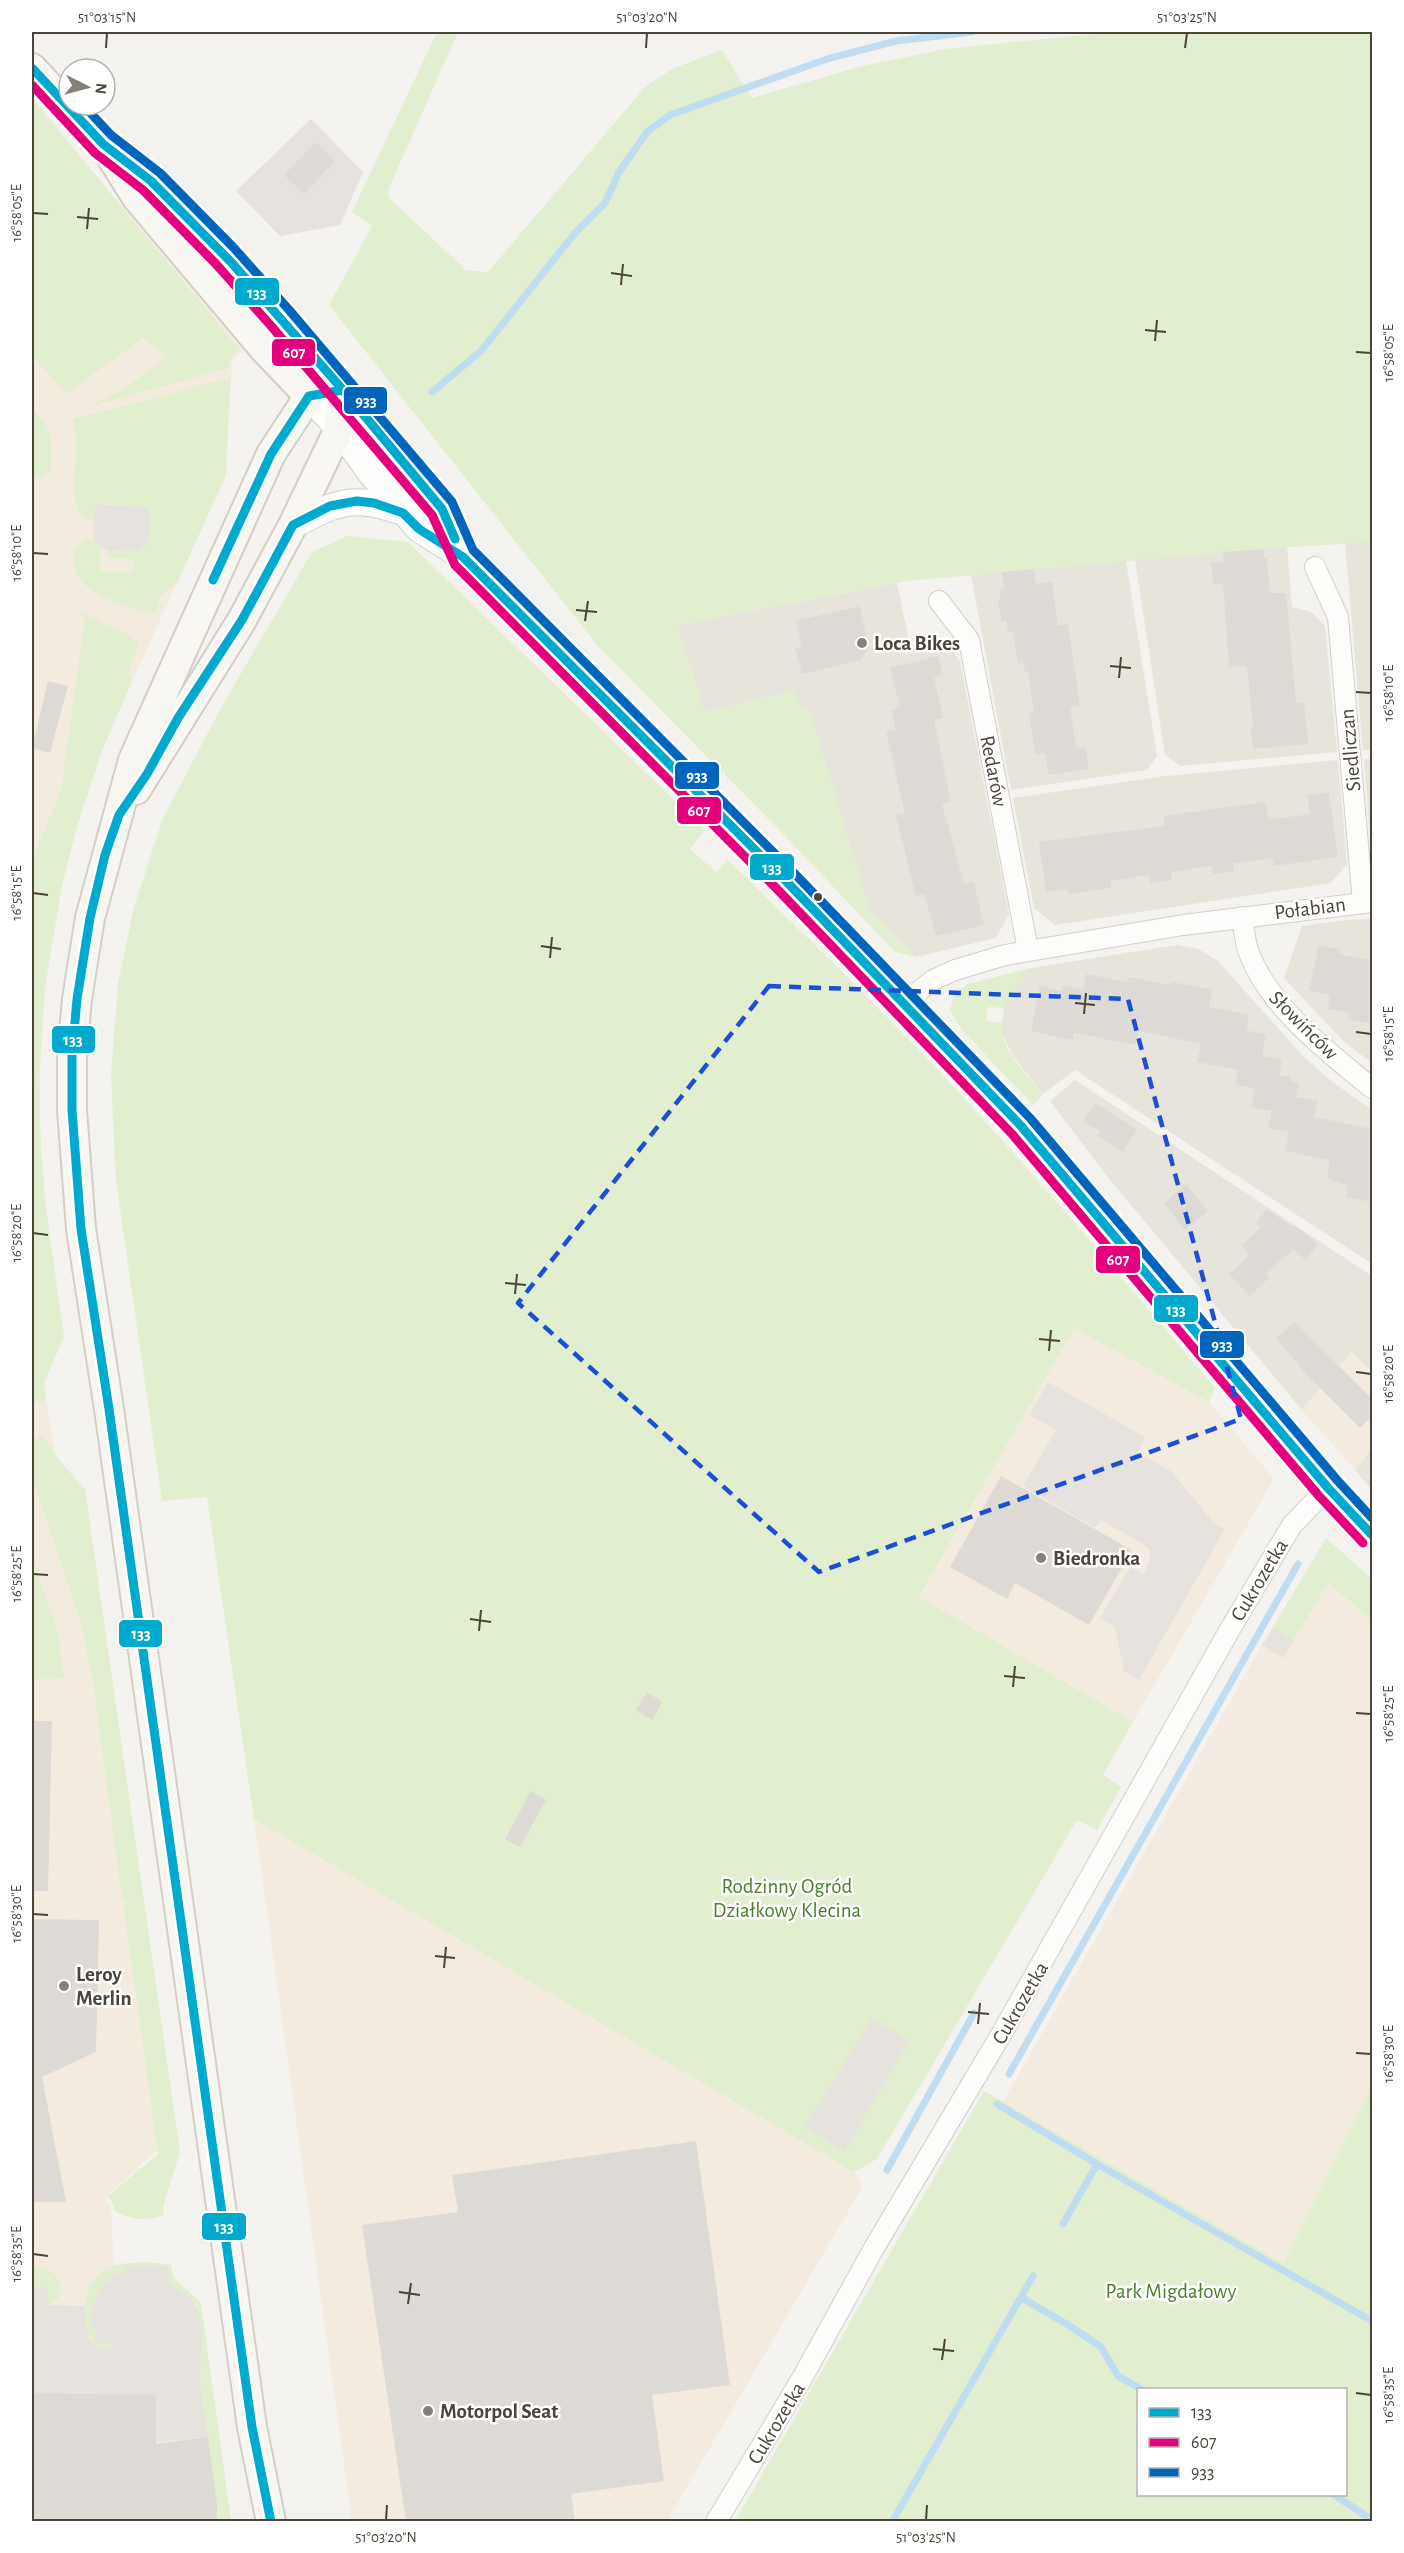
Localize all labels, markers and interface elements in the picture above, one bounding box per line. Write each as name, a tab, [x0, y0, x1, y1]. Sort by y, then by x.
text: 51°03'15"N	[78, 10, 136, 25]
text: 51°03'20"N	[616, 10, 678, 25]
text: 51°03'25"N	[1157, 10, 1217, 25]
north arrow	[57, 57, 117, 117]
text: N	[92, 82, 109, 95]
text: 16°58'05"E	[9, 184, 24, 242]
line badge: 133	[234, 277, 280, 306]
text: 133	[247, 285, 267, 301]
text: 16°58'05"E	[1381, 324, 1396, 382]
line badge: 607	[271, 338, 316, 367]
text: 607	[283, 345, 306, 361]
line badge: 933	[343, 386, 388, 415]
text: 933	[355, 393, 377, 409]
text: 16°58'10"E	[9, 525, 24, 582]
place label: Loca Bikes	[874, 633, 960, 654]
marker: Loca Bikes	[855, 636, 869, 650]
text: 16°58'10"E	[1381, 665, 1396, 722]
street label: Siedliczan	[1336, 708, 1365, 792]
street label: Redarów	[976, 734, 1011, 808]
line badge: 933	[674, 761, 720, 790]
text: 933	[686, 768, 708, 784]
line badge: 607	[676, 796, 722, 825]
text: 607	[688, 803, 711, 819]
line badge: 133	[749, 853, 795, 881]
text: 133	[762, 860, 782, 876]
text: 16°58'15"E	[9, 865, 24, 921]
unlabelled marker	[812, 891, 824, 903]
street label: Połabian	[1273, 894, 1347, 923]
street label: Słowińców	[1265, 987, 1342, 1064]
text: 16°58'15"E	[1381, 1006, 1396, 1062]
line badge: 133	[51, 1025, 96, 1054]
text: 133	[63, 1032, 83, 1048]
text: 16°58'20"E	[9, 1204, 24, 1262]
line badge: 607	[1095, 1245, 1141, 1274]
text: 607	[1107, 1252, 1130, 1268]
line badge: 133	[1153, 1294, 1199, 1323]
text: 133	[1166, 1302, 1186, 1318]
line badge: 933	[1199, 1330, 1245, 1359]
text: 933	[1211, 1337, 1233, 1353]
text: 16°58'20"E	[1381, 1345, 1396, 1403]
street label: Cukrozetka	[1227, 1535, 1292, 1625]
text: 16°58'25"E	[9, 1545, 24, 1603]
place label: Biedronka	[1053, 1548, 1140, 1569]
marker: Biedronka	[1034, 1551, 1048, 1565]
line badge: 133	[118, 1619, 163, 1648]
text: 133	[131, 1626, 151, 1642]
text: 16°58'25"E	[1381, 1685, 1396, 1743]
park label: Rodzinny Ogród Działkowy Klecina	[713, 1876, 861, 1921]
text: 16°58'30"E	[9, 1885, 24, 1943]
street label: Cukrozetka	[989, 1958, 1053, 2048]
place label: Leroy Merlin	[76, 1964, 132, 2009]
marker: Leroy Merlin	[57, 1979, 71, 1993]
text: 16°58'30"E	[1381, 2025, 1396, 2083]
line badge: 133	[201, 2212, 247, 2241]
text: 133	[214, 2219, 234, 2235]
text: 16°58'35"E	[9, 2226, 24, 2282]
park label: Park Migdałowy	[1106, 2281, 1236, 2302]
text: 16°58'35"E	[1381, 2367, 1396, 2423]
street label: Cukrozetka	[744, 2378, 809, 2468]
legend	[1137, 2388, 1347, 2496]
place label: Motorpol Seat	[440, 2401, 558, 2422]
marker: Motorpol Seat	[421, 2404, 435, 2418]
text: 133	[1191, 2404, 1212, 2422]
text: 607	[1191, 2434, 1216, 2452]
text: 933	[1191, 2464, 1214, 2482]
text: 51°03'20"N	[355, 2530, 417, 2545]
text: 51°03'25"N	[896, 2530, 956, 2545]

